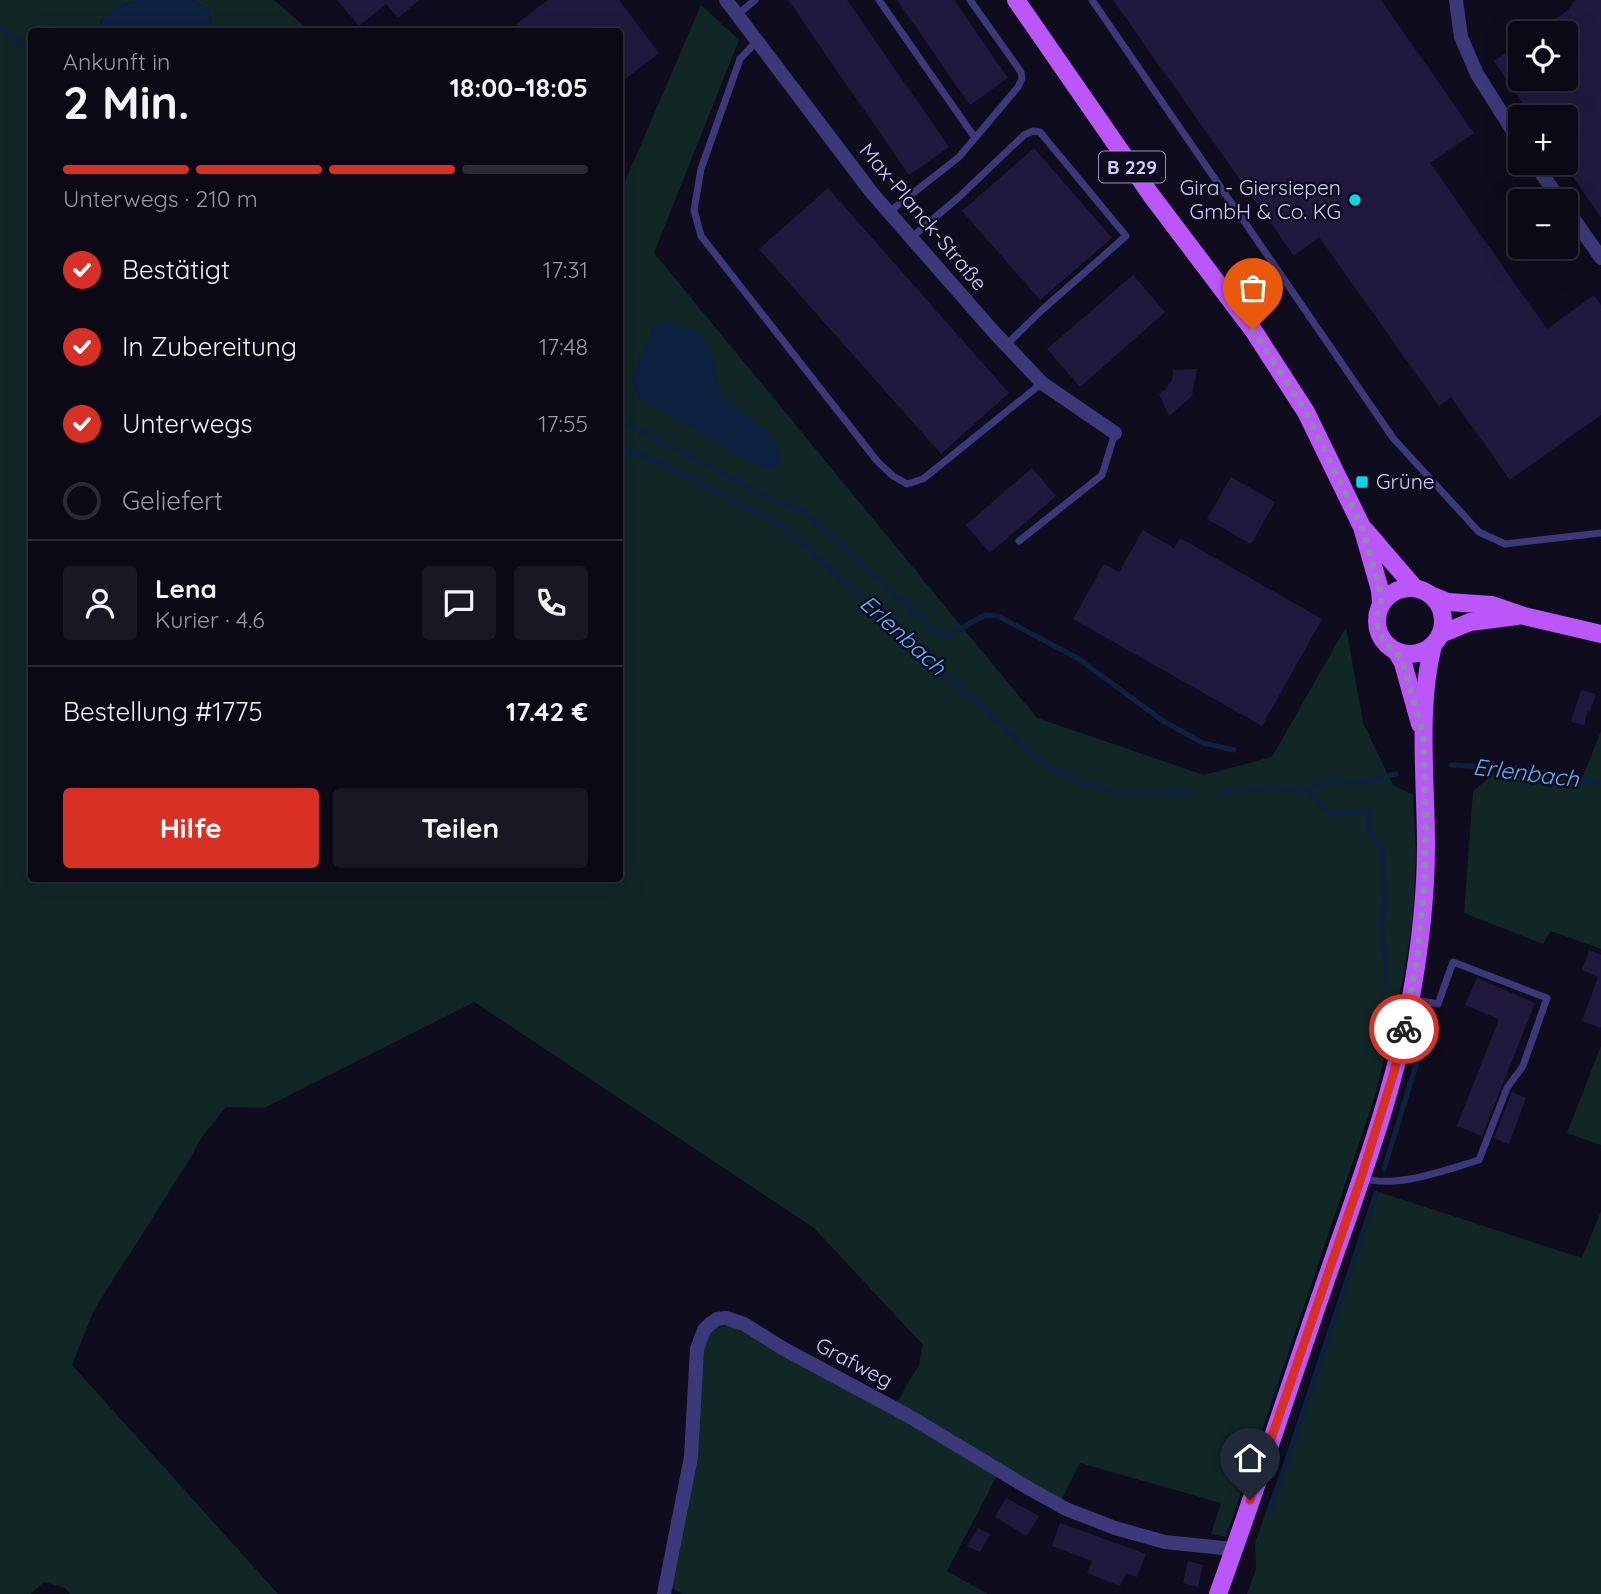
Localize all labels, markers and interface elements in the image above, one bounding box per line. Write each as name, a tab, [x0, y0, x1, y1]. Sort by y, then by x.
map controls	[1508, 21, 1578, 259]
button: locate	[1508, 21, 1578, 91]
text: Ankunft in	[63, 47, 170, 76]
text: 18:00–18:05	[450, 71, 588, 104]
text: 2 Min.	[63, 73, 189, 131]
button: +	[1508, 105, 1578, 175]
street label: Max-Planck-Straße	[854, 137, 993, 296]
road number: B 229	[1099, 152, 1165, 182]
place label: Gira - Giersiepen GmbH & Co. KG	[1180, 174, 1341, 224]
text: Unterwegs · 210 m	[63, 184, 258, 213]
button: −	[1508, 189, 1578, 259]
marker: Gira - Giersiepen GmbH & Co. KG	[1347, 192, 1363, 208]
icon: check	[63, 251, 101, 289]
text: Bestätigt	[122, 253, 230, 286]
text: 17:31	[543, 255, 588, 284]
pin	[1223, 258, 1283, 330]
icon: bag	[1234, 269, 1272, 307]
icon: check	[63, 328, 101, 366]
text: In Zubereitung	[122, 330, 297, 363]
text: 17:48	[539, 332, 588, 361]
icon: check	[63, 405, 101, 443]
text: Unterwegs	[122, 407, 253, 440]
text: 17:55	[538, 409, 588, 438]
place label: Grüne	[1376, 468, 1435, 494]
marker: Grüne	[1354, 474, 1370, 490]
text: Geliefert	[122, 484, 223, 517]
button: person	[63, 566, 137, 640]
button: chat	[422, 566, 496, 640]
button: phone	[514, 566, 588, 640]
text: Lena	[155, 572, 217, 605]
water label: Erlenbach	[854, 588, 953, 682]
text: Kurier · 4.6	[155, 605, 265, 634]
text: Bestellung #1775	[63, 695, 263, 728]
text: 17.42 €	[506, 695, 588, 728]
water label: Erlenbach	[1472, 752, 1581, 793]
button: Hilfe	[63, 788, 319, 868]
button: Teilen	[333, 788, 588, 868]
courier	[1369, 994, 1439, 1064]
icon: bike	[1385, 1010, 1423, 1048]
street label: Grafweg	[812, 1331, 897, 1393]
pin	[1220, 1428, 1280, 1500]
icon: home	[1231, 1439, 1269, 1477]

